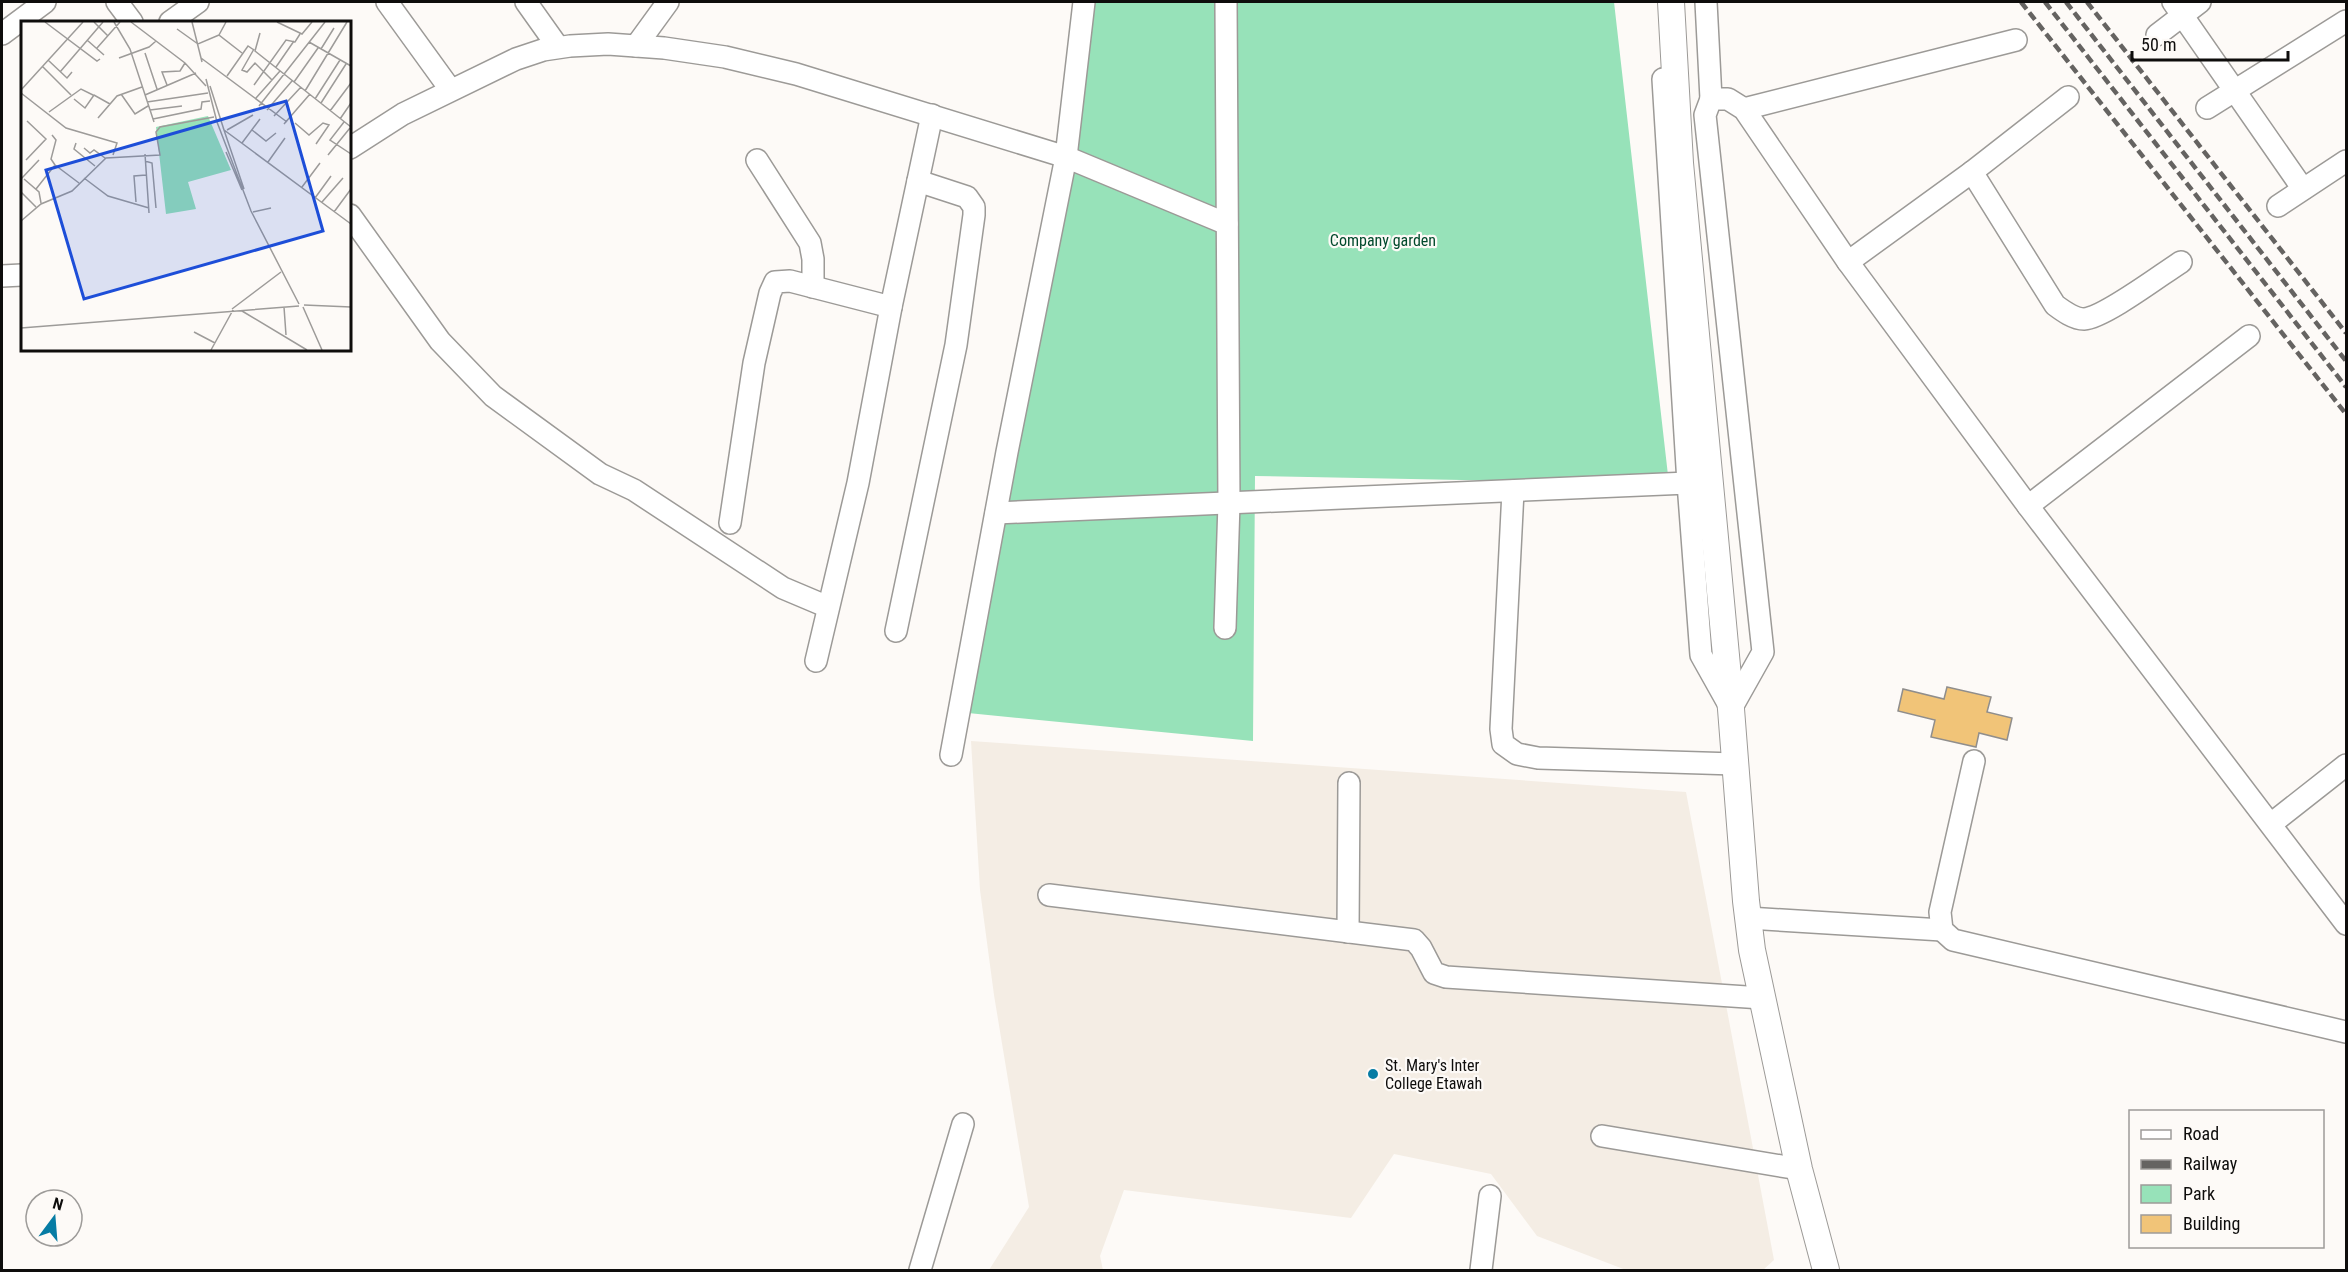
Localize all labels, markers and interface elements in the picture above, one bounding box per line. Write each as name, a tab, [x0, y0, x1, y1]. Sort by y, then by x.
inset map	[21, 21, 351, 351]
scale bar	[2132, 24, 2288, 62]
text: 50 m	[2141, 34, 2176, 55]
park label: Company garden	[1330, 231, 1436, 250]
place label: St. Mary's Inter College Etawah	[1385, 1056, 1482, 1093]
marker: St. Mary's Inter College Etawah	[1366, 1067, 1380, 1081]
legend	[2129, 1110, 2324, 1248]
text: Road	[2183, 1123, 2219, 1144]
text: Railway	[2183, 1153, 2238, 1174]
text: Park	[2183, 1183, 2215, 1204]
north arrow	[24, 1188, 84, 1248]
text: N	[51, 1194, 65, 1215]
text: Building	[2183, 1213, 2240, 1234]

